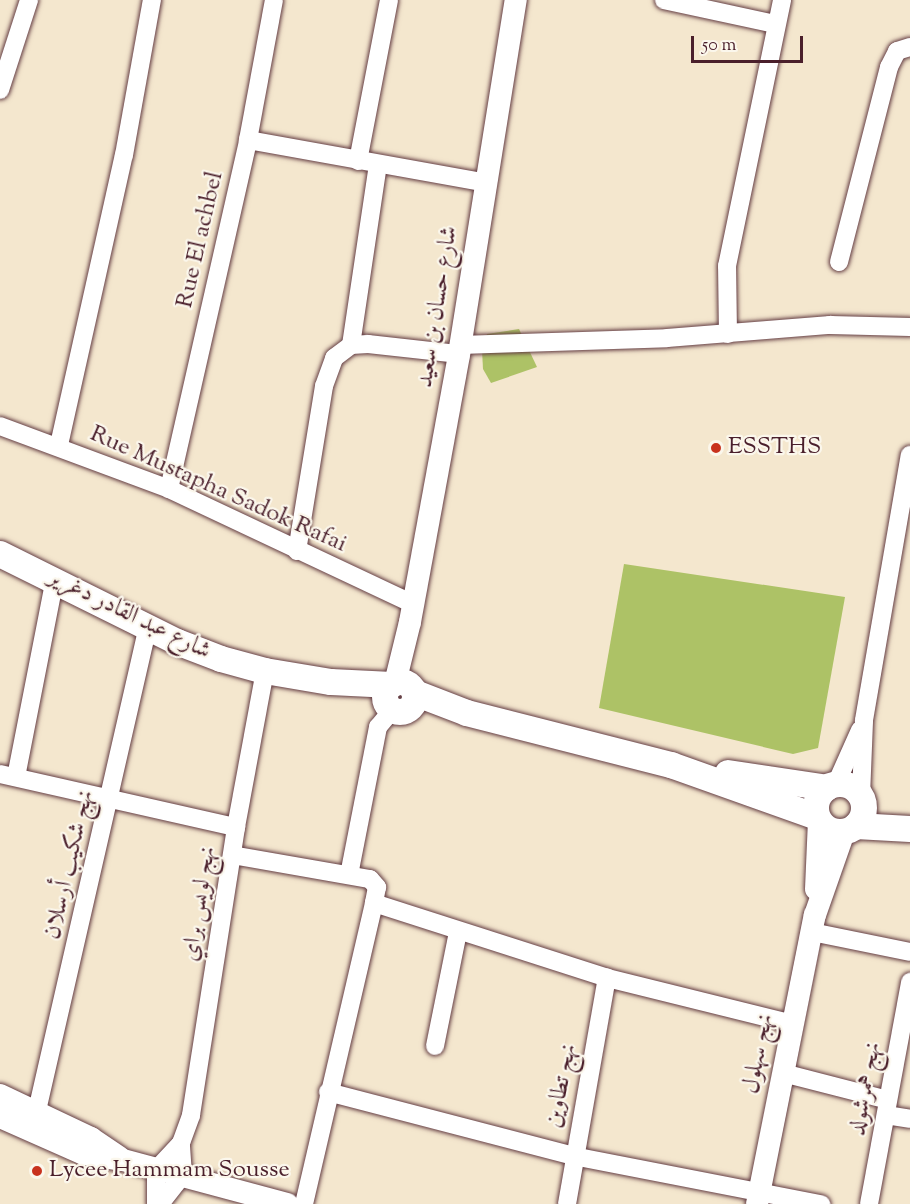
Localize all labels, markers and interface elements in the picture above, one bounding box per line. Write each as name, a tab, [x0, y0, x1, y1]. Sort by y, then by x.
scale bar	[694, 24, 806, 62]
text: 50 m	[702, 33, 736, 59]
street label: Rue El achbel	[171, 169, 231, 311]
street label: شارع حسان بن سعيد	[411, 224, 465, 390]
street label: Rue Mustapha Sadok Rafai	[85, 420, 351, 560]
place label: ESSTHS	[728, 434, 821, 462]
marker: ESSTHS	[709, 441, 723, 455]
street label: شارع عبد القادر دغرير	[43, 563, 215, 667]
street label: نهج شكيب أرسلان	[39, 788, 101, 942]
street label: نهج لويس براي	[177, 844, 223, 964]
street label: نهج سهلول	[737, 1012, 781, 1096]
street label: نهج همرشولد	[844, 1040, 888, 1138]
street label: نهج تطاوين	[540, 1042, 584, 1130]
place label: Lycee Hammam Sousse	[49, 1157, 290, 1185]
marker: Lycee Hammam Sousse	[30, 1164, 44, 1178]

